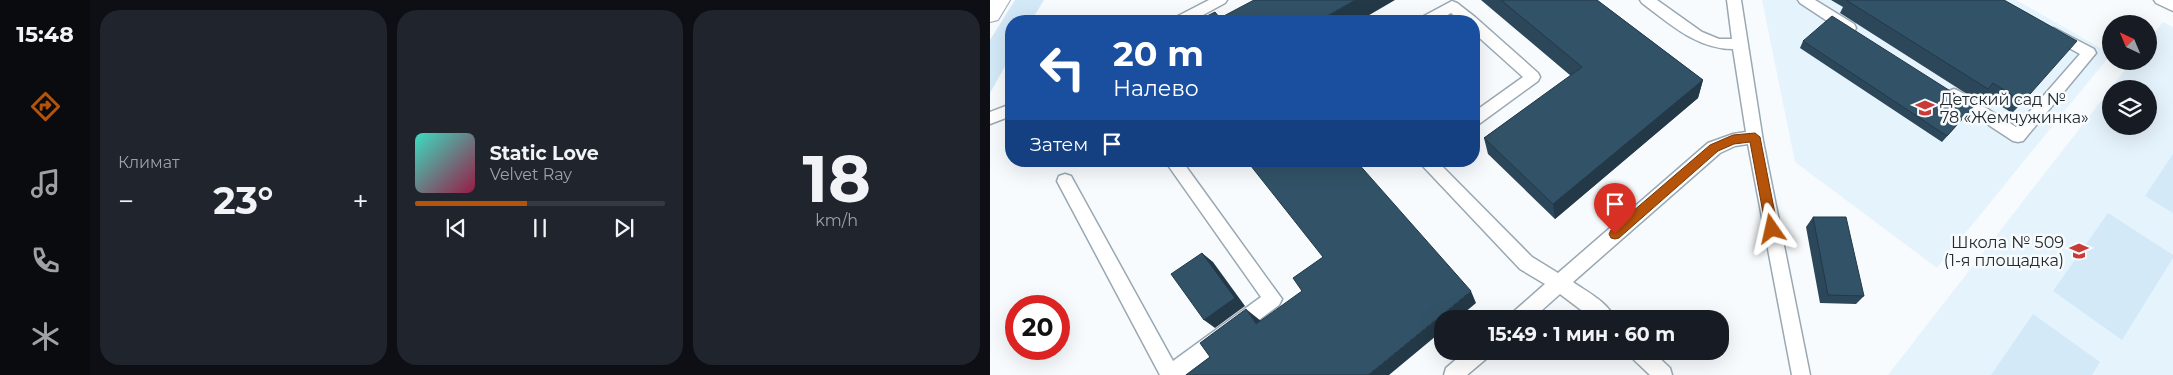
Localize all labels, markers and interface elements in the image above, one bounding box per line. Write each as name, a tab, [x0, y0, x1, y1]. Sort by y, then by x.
north arrow	[2102, 15, 2158, 70]
map controls	[2102, 15, 2157, 135]
text: 15:48	[16, 21, 74, 48]
text: 20 m	[1113, 32, 1204, 75]
icon: left	[1030, 35, 1095, 100]
text: Налево	[1113, 75, 1199, 102]
button: layers	[2102, 80, 2157, 135]
icon: directions	[28, 89, 63, 124]
place label: Детский сад № 78 «Жемчужинка»	[1940, 90, 2089, 127]
school or university icon: Детский сад № 78 «Жемчужинка»	[1914, 97, 1936, 119]
icon: arrive	[1098, 130, 1126, 158]
text: Затем	[1030, 133, 1088, 156]
text: 18	[802, 139, 871, 218]
text: Static Love	[490, 142, 599, 165]
text: Климат	[118, 153, 180, 172]
text: Velvet Ray	[490, 165, 572, 184]
icon: music	[28, 166, 63, 201]
text: 23°	[213, 177, 273, 224]
pin	[1594, 183, 1636, 234]
text: −	[118, 184, 134, 218]
text: +	[353, 184, 369, 218]
icon: arrive	[1601, 190, 1629, 218]
position arrow	[1745, 202, 1797, 254]
text: km/h	[815, 211, 858, 230]
icon: previous	[442, 214, 470, 242]
icon: pause	[526, 214, 554, 242]
icon: next	[610, 214, 638, 242]
place label: Школа № 509 (1-я площадка)	[1944, 233, 2064, 270]
school or university icon: Школа № 509 (1-я площадка)	[2068, 240, 2090, 262]
icon: phone	[28, 243, 63, 278]
speed limit sign: 20	[1005, 295, 1070, 360]
icon: climate	[28, 319, 63, 354]
text: 15:49 · 1 мин · 60 m	[1488, 323, 1675, 346]

